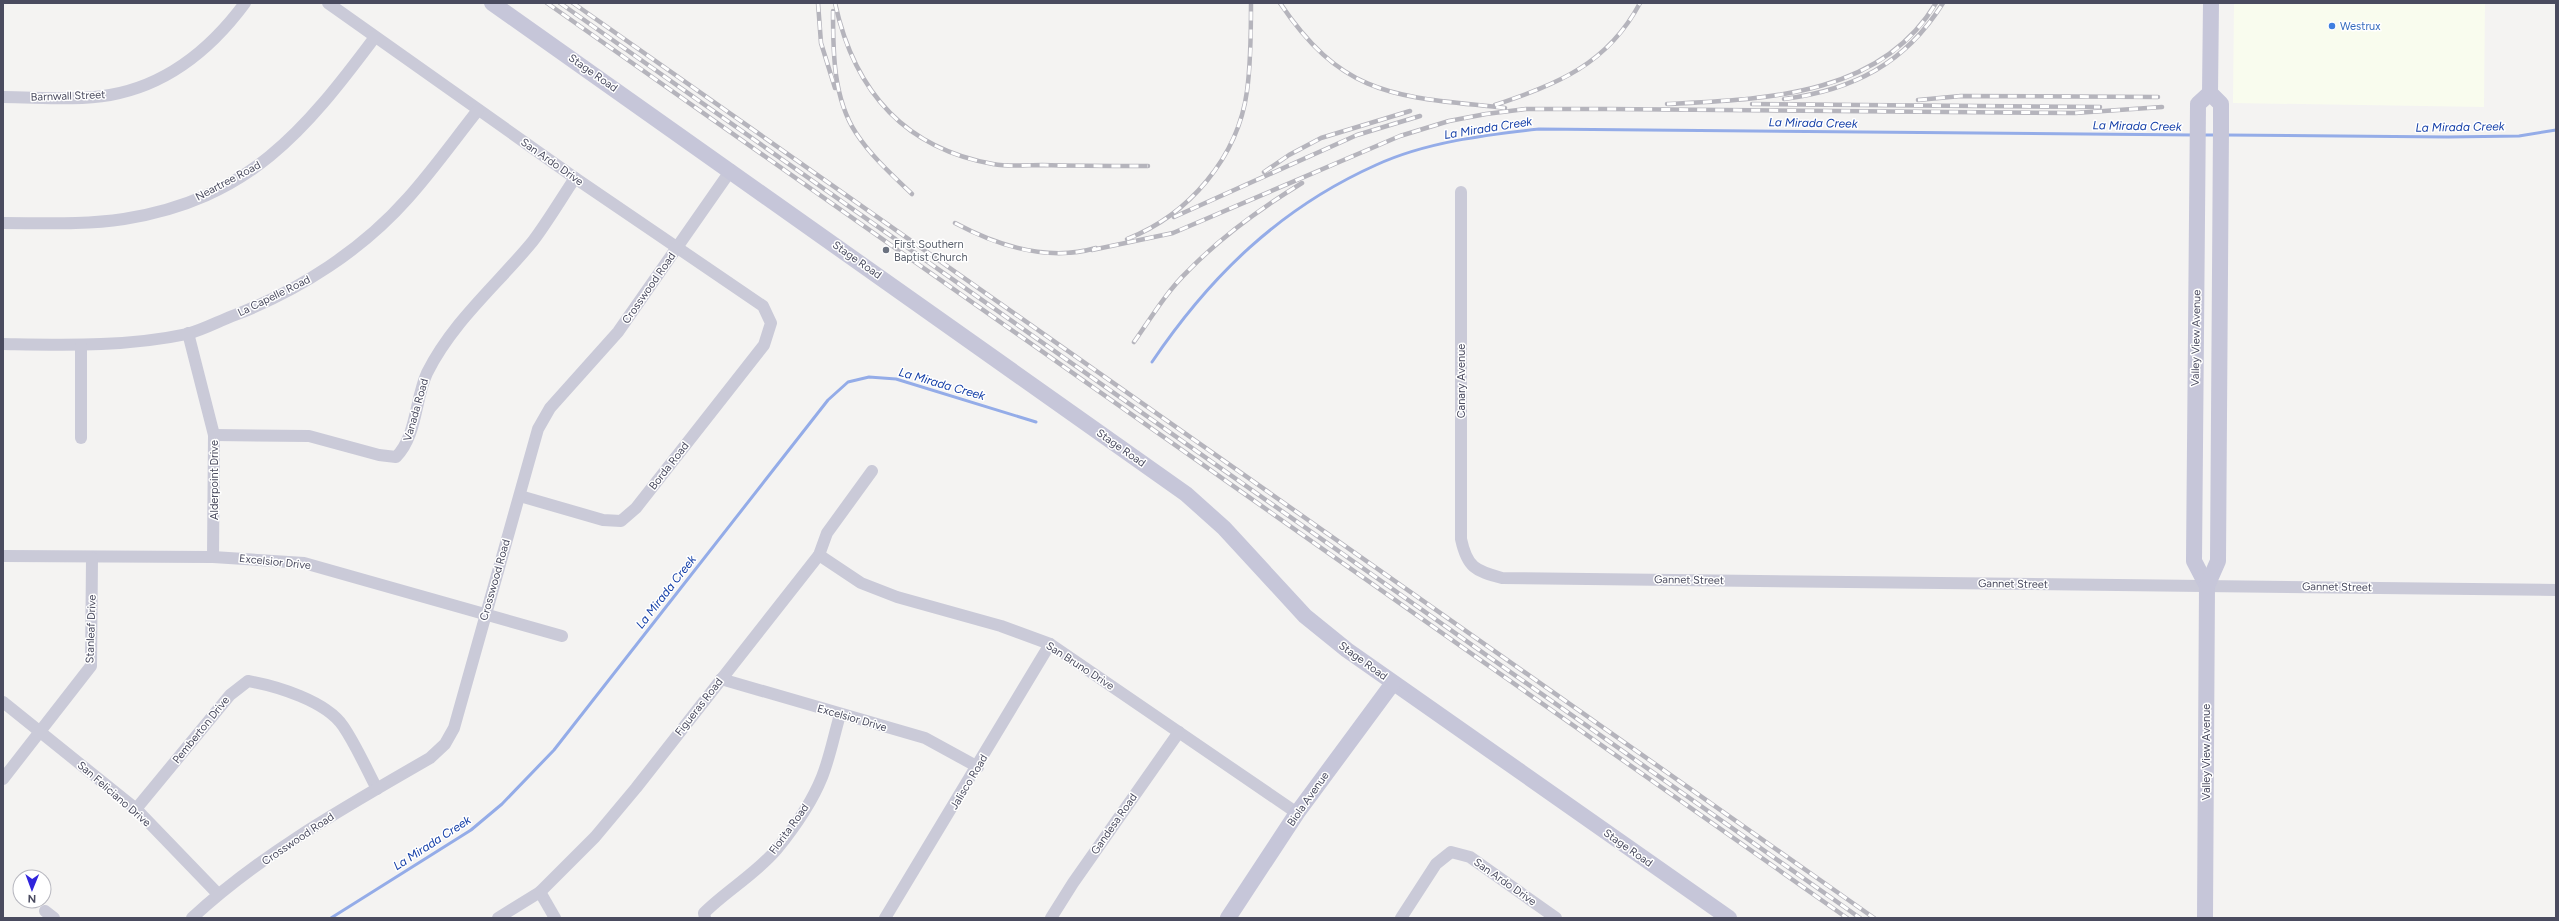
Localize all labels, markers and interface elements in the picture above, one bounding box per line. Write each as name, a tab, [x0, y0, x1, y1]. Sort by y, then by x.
place label: Westrux	[2340, 20, 2381, 33]
marker: Westrux	[2327, 21, 2337, 31]
street label: Stage Road	[566, 51, 620, 95]
street label: Barnwall Street	[31, 88, 105, 104]
water label: La Mirada Creek	[1443, 114, 1534, 142]
water label: La Mirada Creek	[1768, 115, 1859, 131]
water label: La Mirada Creek	[2092, 118, 2183, 134]
water label: La Mirada Creek	[2415, 119, 2506, 135]
street label: San Ardo Drive	[518, 136, 586, 188]
street label: Neartree Road	[193, 158, 263, 204]
street label: Stage Road	[830, 238, 884, 282]
place label: First Southern Baptist Church	[894, 238, 968, 264]
marker: First Southern Baptist Church	[881, 245, 891, 255]
street label: Crosswood Road	[620, 250, 678, 326]
street label: La Capelle Road	[236, 273, 312, 319]
street label: Valley View Avenue	[2189, 290, 2203, 386]
street label: Canary Avenue	[1455, 344, 1468, 418]
water label: La Mirada Creek	[897, 365, 988, 403]
street label: Vanada Road	[401, 377, 431, 443]
street label: Stage Road	[1094, 426, 1148, 470]
street label: Alderpoint Drive	[208, 440, 221, 520]
street label: Borda Road	[646, 440, 692, 492]
street label: Crosswood Road	[477, 538, 513, 622]
street label: Excelsior Drive	[239, 552, 311, 572]
water label: La Mirada Creek	[633, 552, 700, 631]
street label: Gannet Street	[1654, 573, 1724, 587]
street label: Gannet Street	[1978, 577, 2048, 591]
street label: Gannet Street	[2302, 580, 2372, 594]
street label: Stanleaf Drive	[83, 594, 99, 664]
street label: San Bruno Drive	[1044, 639, 1116, 693]
street label: Stage Road	[1336, 639, 1390, 683]
street label: Figueras Road	[672, 676, 726, 738]
street label: Pemberton Drive	[170, 694, 232, 766]
street label: Excelsior Drive	[816, 702, 888, 734]
street label: Valley View Avenue	[2200, 704, 2213, 800]
street label: Jalisco Road	[948, 752, 990, 812]
street label: San Feliciano Drive	[75, 759, 153, 829]
street label: Biola Avenue	[1284, 769, 1332, 829]
street label: Gandesa Road	[1088, 791, 1140, 857]
street label: Florita Road	[766, 801, 812, 857]
street label: Crosswood Road	[260, 810, 336, 868]
water label: La Mirada Creek	[391, 812, 474, 873]
street label: Stage Road	[1601, 826, 1655, 870]
street label: San Ardo Drive	[1471, 856, 1539, 908]
north arrow	[12, 869, 52, 909]
text: N	[27, 892, 36, 905]

